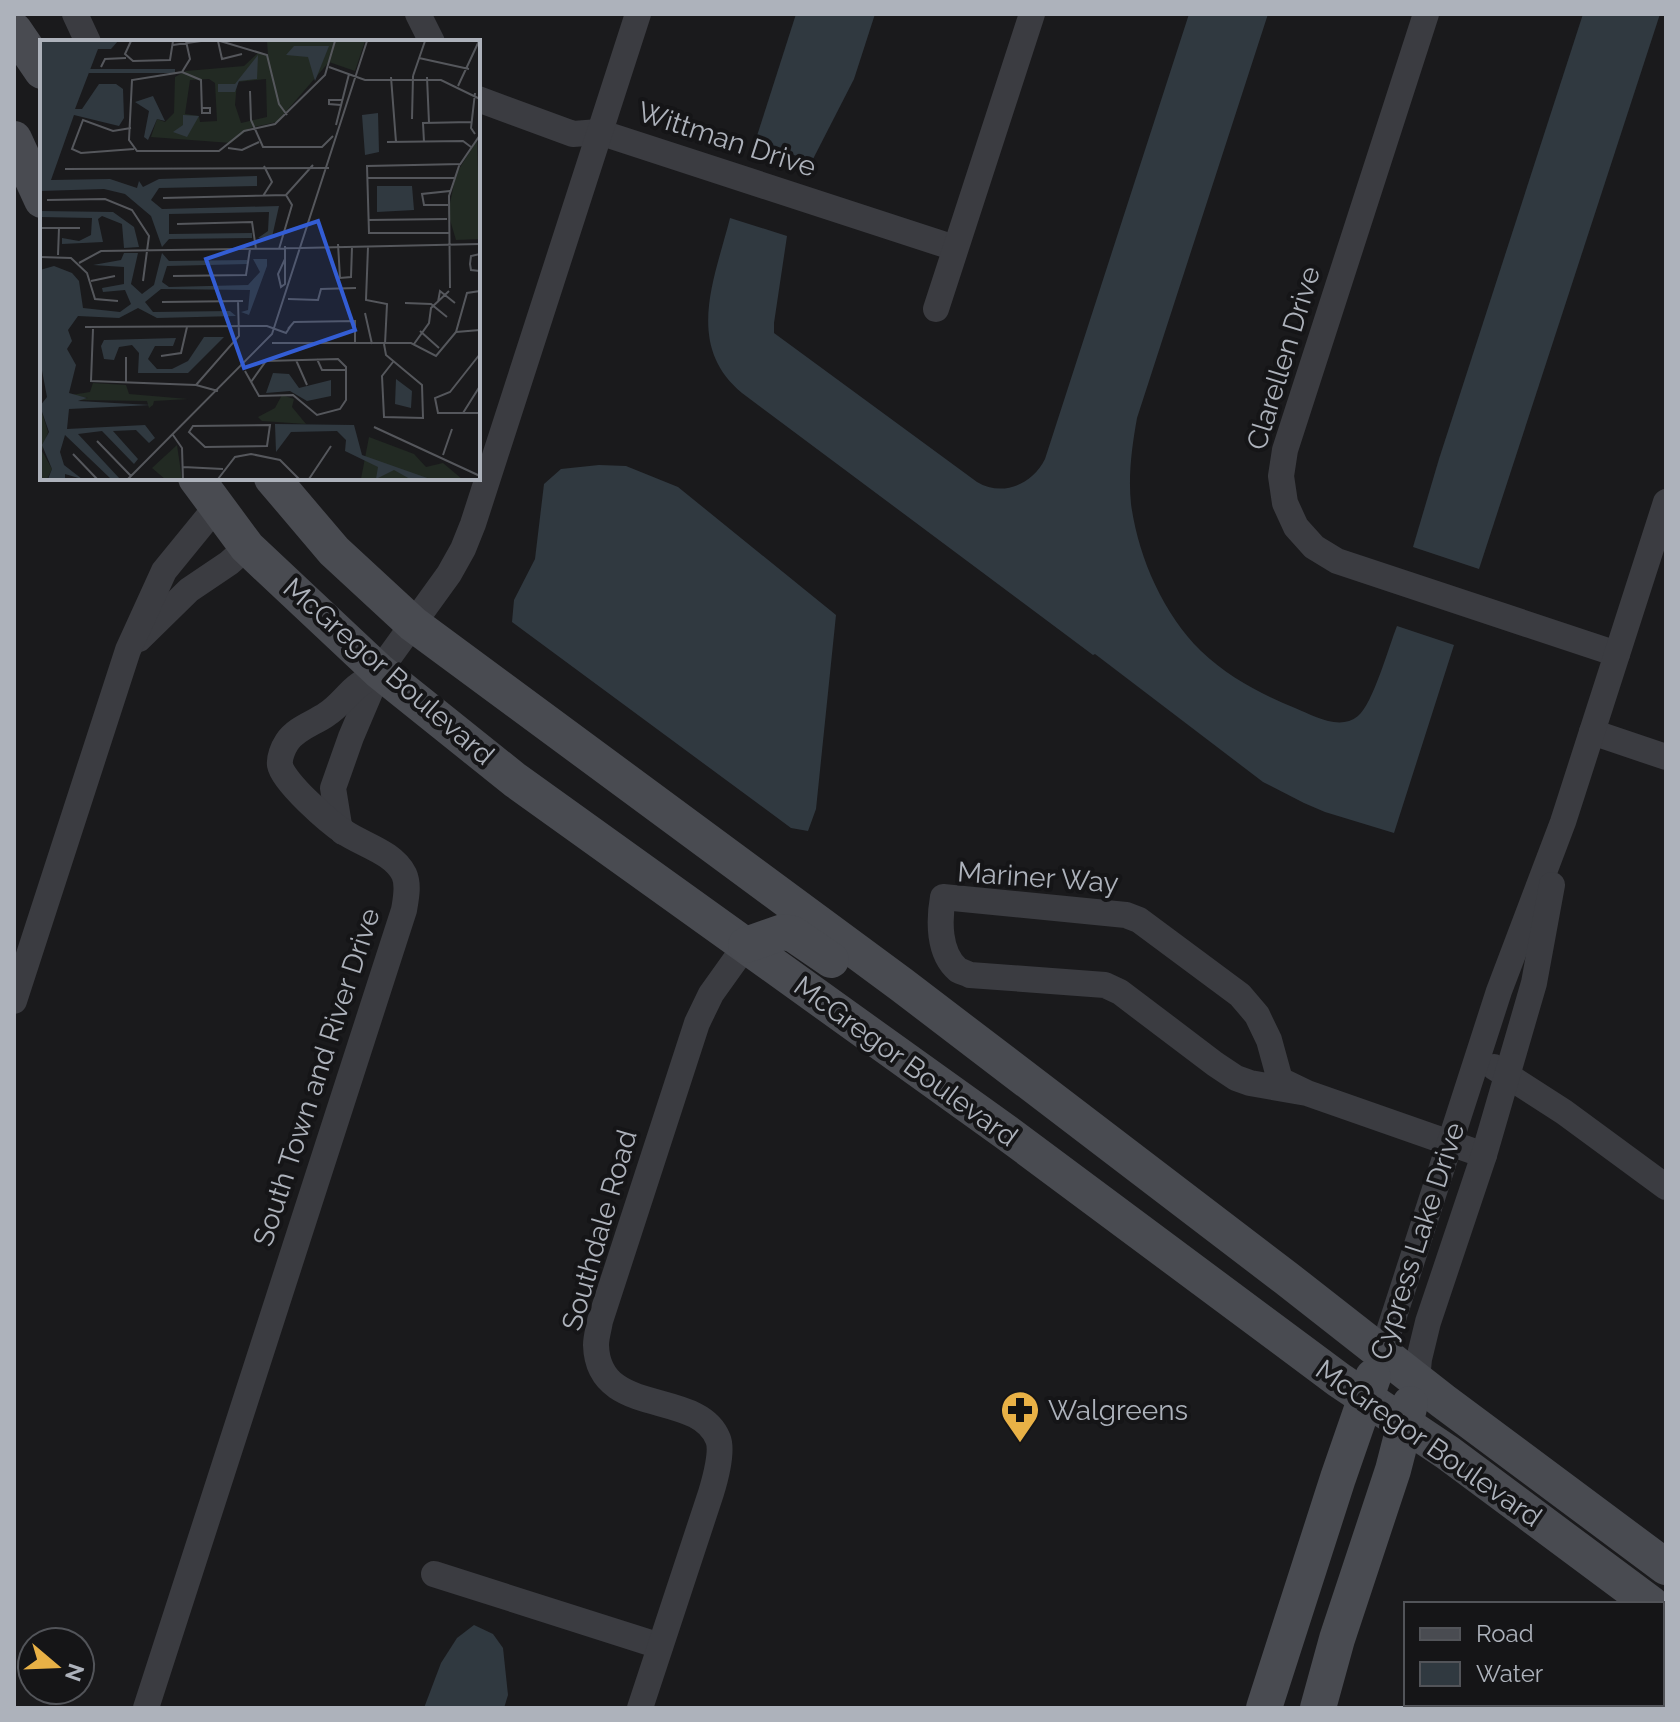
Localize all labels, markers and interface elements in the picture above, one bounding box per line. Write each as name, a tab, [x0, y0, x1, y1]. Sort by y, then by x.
inset map	[40, 40, 480, 480]
street label: Wittman Drive	[634, 95, 820, 184]
street label: Clarellen Drive	[1240, 263, 1327, 454]
street label: McGregor Boulevard	[277, 571, 501, 772]
street label: Mariner Way	[956, 855, 1120, 900]
street label: South Town and River Drive	[246, 904, 387, 1250]
street label: McGregor Boulevard	[788, 969, 1024, 1154]
street label: Cypress Lake Drive	[1364, 1118, 1471, 1364]
street label: Southdale Road	[555, 1126, 644, 1334]
street label: McGregor Boulevard	[1309, 1353, 1548, 1534]
pharmacy icon: Walgreens	[999, 1389, 1041, 1444]
place label: Walgreens	[1048, 1394, 1188, 1427]
legend	[1404, 1602, 1664, 1706]
text: Road	[1476, 1619, 1534, 1648]
north arrow	[16, 1626, 96, 1706]
text: Water	[1476, 1659, 1544, 1688]
text: N	[60, 1660, 90, 1685]

